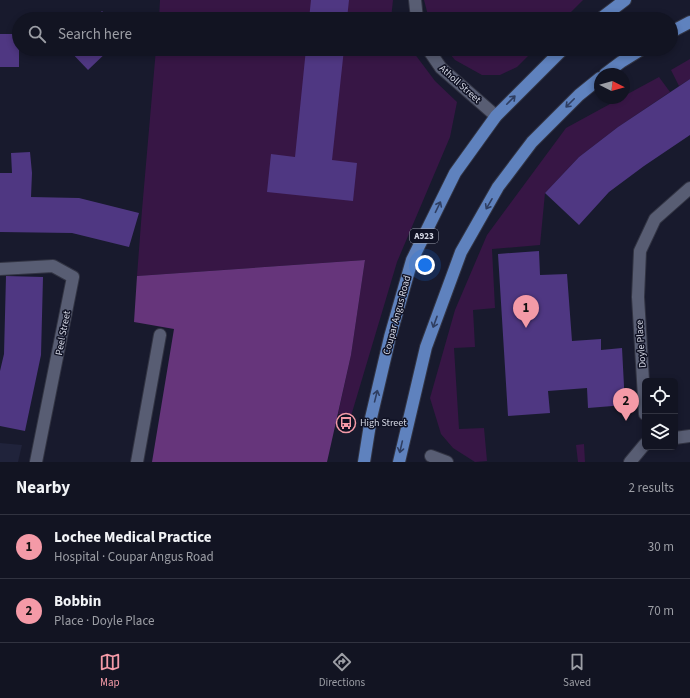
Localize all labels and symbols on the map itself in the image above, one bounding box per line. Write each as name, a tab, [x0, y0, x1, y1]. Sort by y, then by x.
street label: Atholl Street	[436, 62, 484, 107]
north arrow	[594, 68, 630, 104]
one-way arrow	[506, 96, 516, 105]
one-way arrow	[565, 98, 575, 108]
one-way arrow	[484, 198, 492, 210]
one-way arrow	[435, 201, 442, 213]
road number: A923	[410, 229, 438, 243]
your location	[415, 255, 435, 275]
street label: Coupar Angus Road	[380, 274, 414, 356]
pin: 1	[513, 295, 539, 328]
street label: Peel Street	[52, 309, 74, 356]
one-way arrow	[431, 315, 439, 327]
street label: Doyle Place	[632, 319, 650, 369]
pin: 2	[613, 388, 639, 421]
one-way arrow	[372, 390, 380, 403]
bus stop icon: High Street	[335, 412, 357, 434]
place label: High Street	[360, 416, 407, 430]
one-way arrow	[397, 440, 405, 453]

